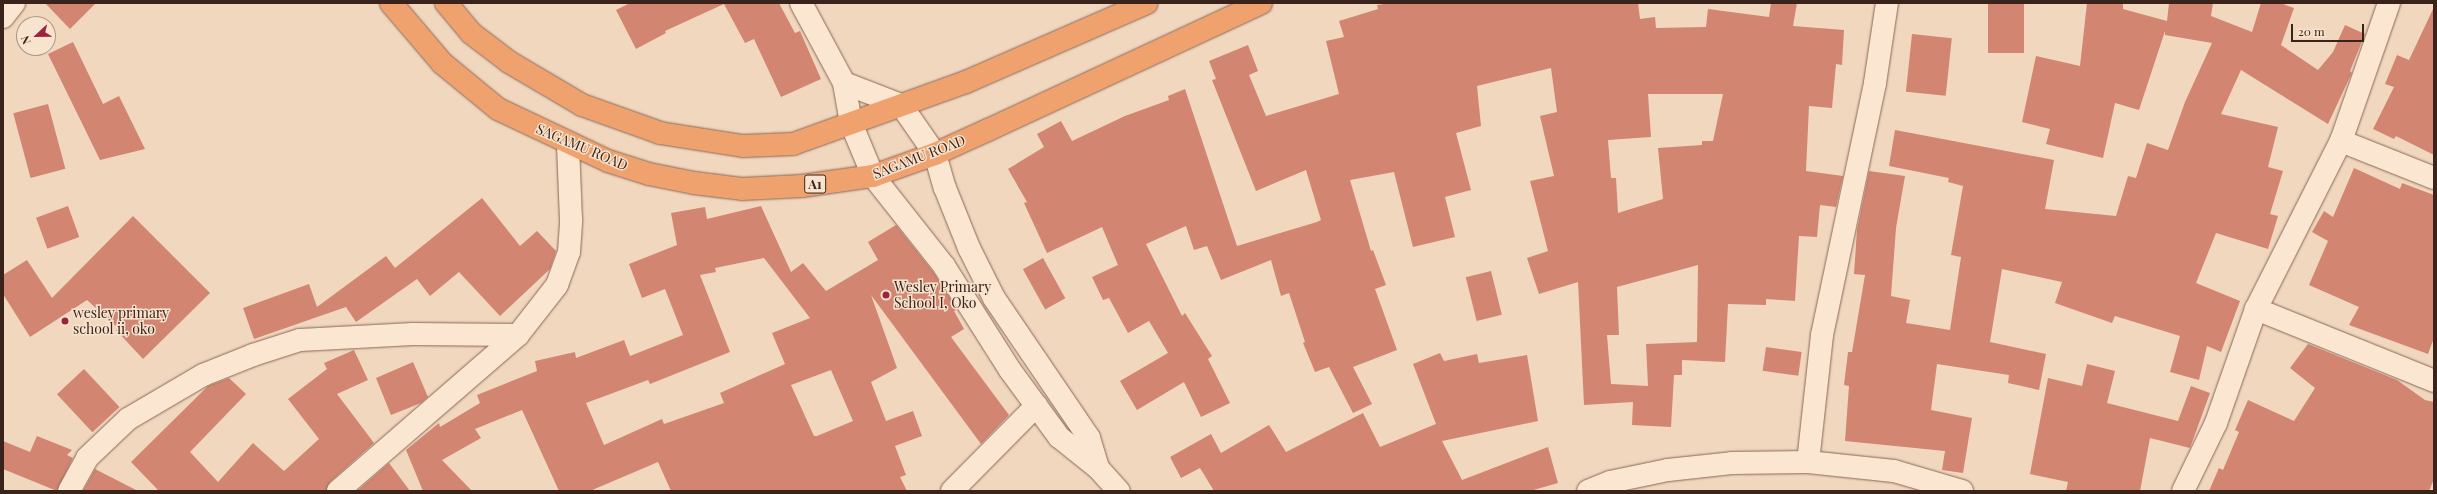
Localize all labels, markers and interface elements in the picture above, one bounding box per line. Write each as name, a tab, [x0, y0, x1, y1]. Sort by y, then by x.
north arrow	[16, 16, 56, 56]
scale bar	[2293, 16, 2366, 42]
text: 20 m	[2298, 23, 2325, 39]
text: N	[17, 34, 34, 47]
street label: SAGAMU ROAD	[534, 120, 630, 174]
street label: SAGAMU ROAD	[870, 132, 968, 182]
road number: A1	[804, 173, 826, 195]
place label: Wesley Primary School I, Oko	[894, 279, 992, 312]
marker: Wesley Primary School I, Oko	[881, 290, 891, 300]
place label: wesley primary school ii, oko	[73, 305, 170, 338]
marker: wesley primary school ii, oko	[60, 316, 70, 326]

